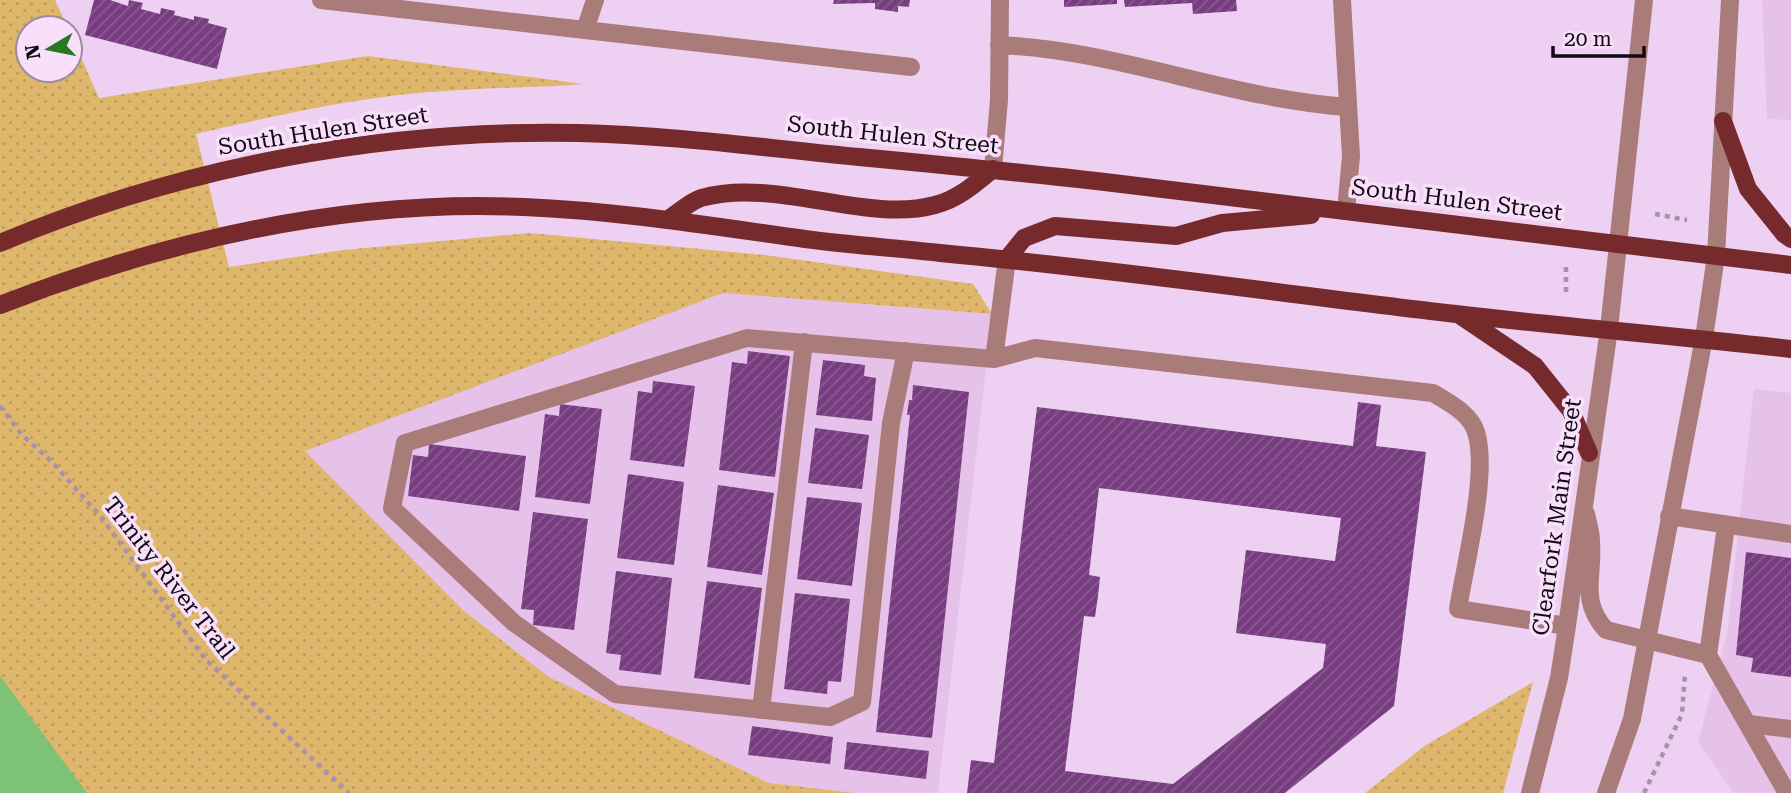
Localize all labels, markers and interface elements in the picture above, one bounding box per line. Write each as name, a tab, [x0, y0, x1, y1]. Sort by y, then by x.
north arrow	[14, 14, 84, 84]
scale bar	[1553, 14, 1644, 58]
text: 20 m	[1564, 27, 1612, 51]
text: N	[20, 42, 45, 61]
street label: South Hulen Street	[216, 101, 430, 161]
street label: South Hulen Street	[786, 110, 1000, 160]
street label: South Hulen Street	[1350, 174, 1564, 226]
street label: Clearfork Main Street	[1527, 396, 1587, 637]
street label: Trinity River Trail	[97, 492, 241, 664]

